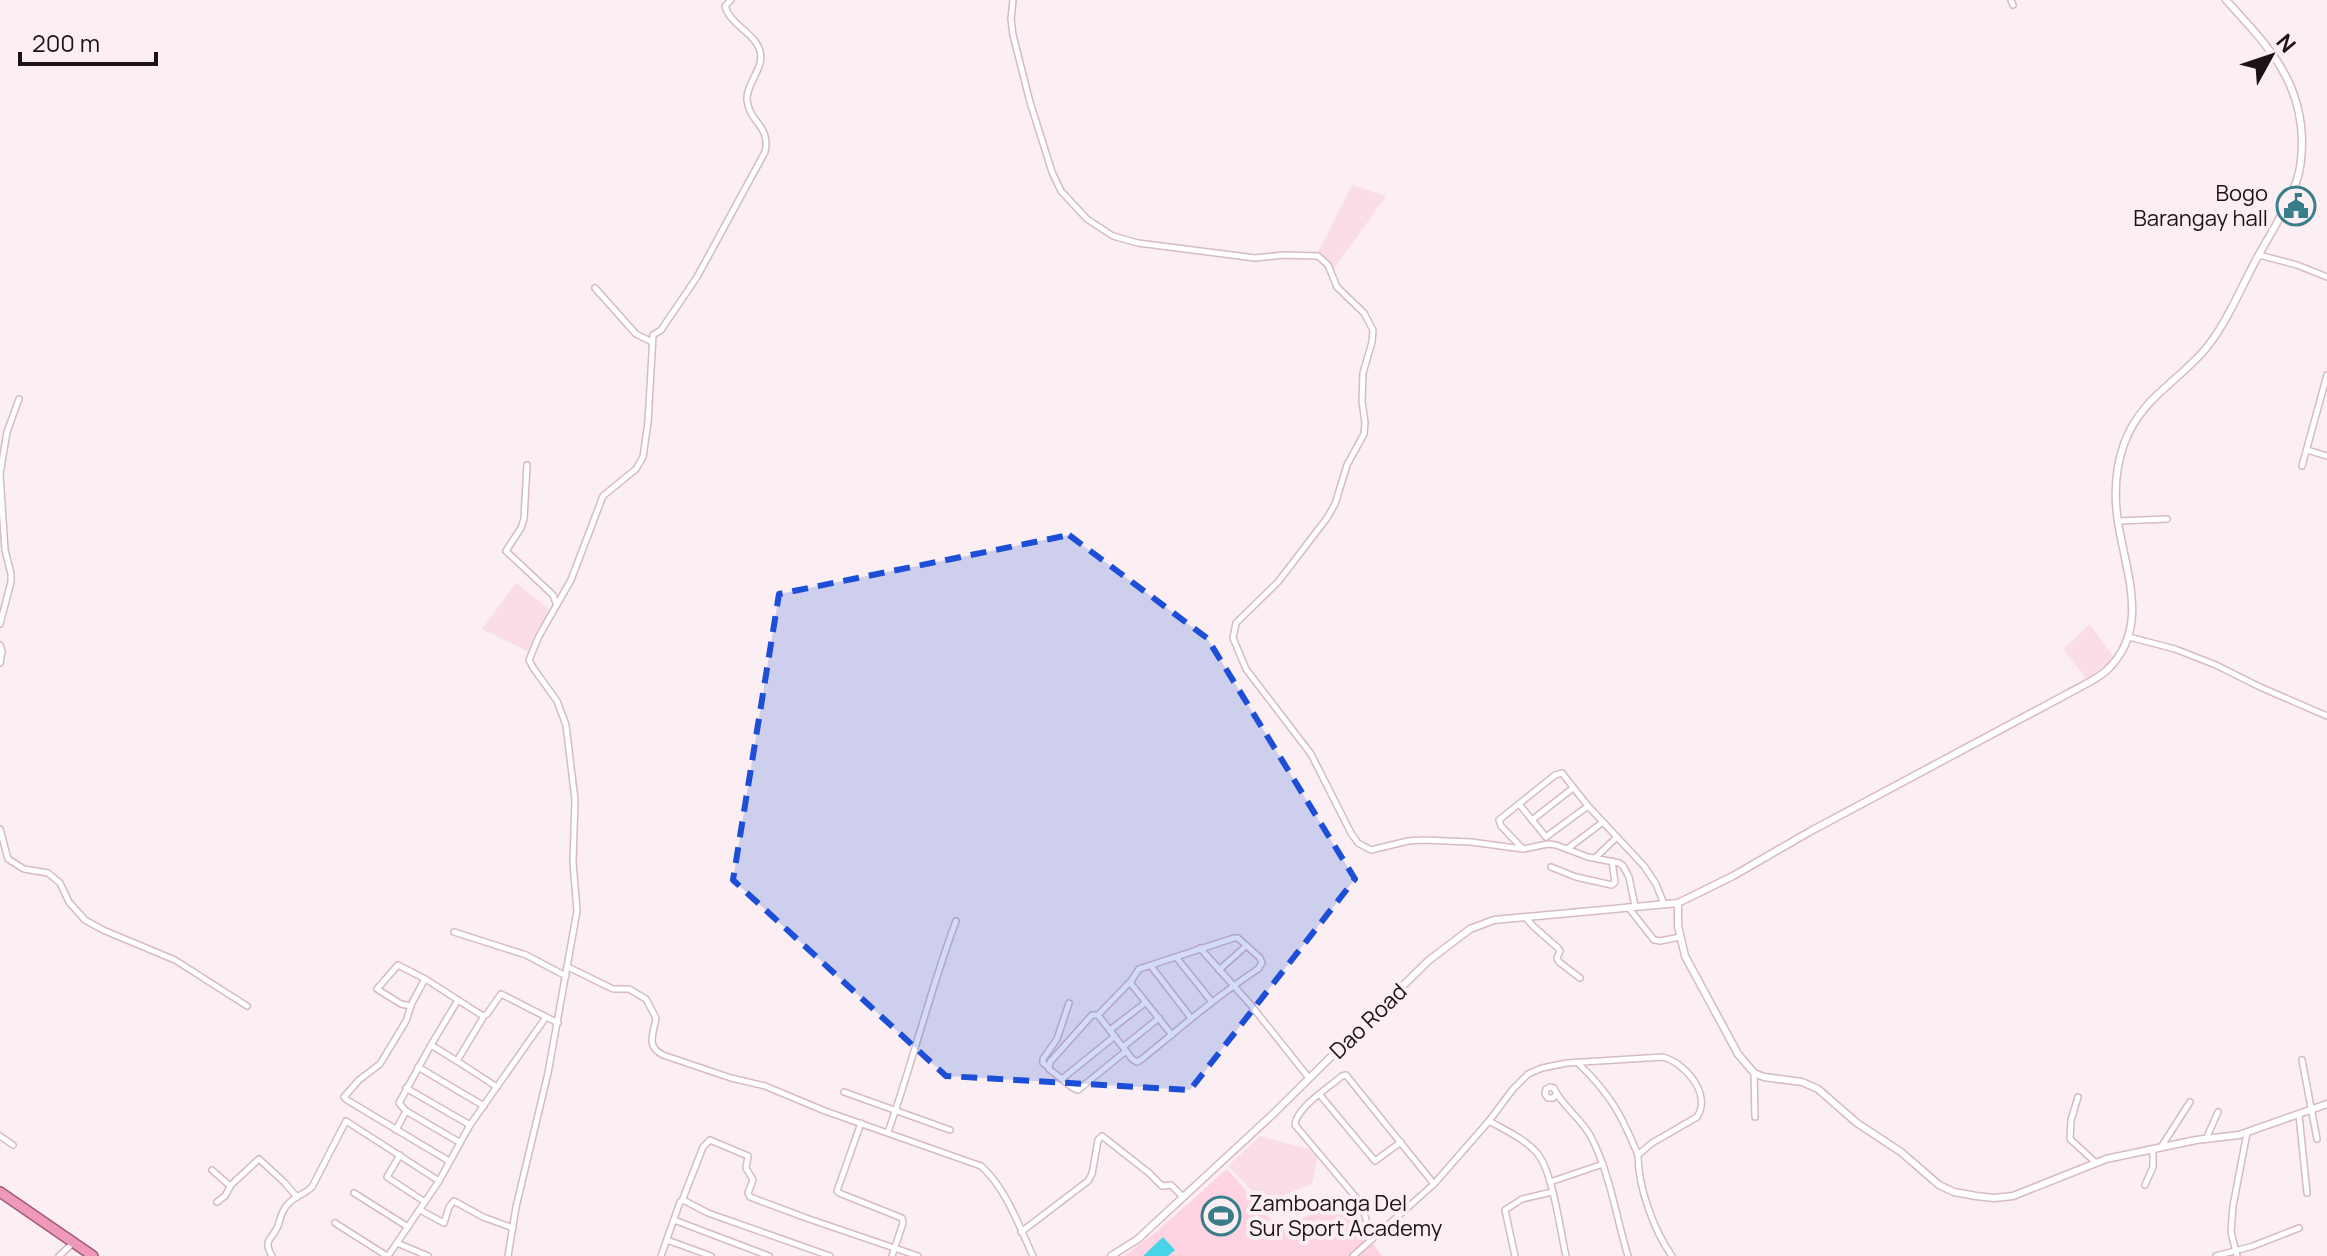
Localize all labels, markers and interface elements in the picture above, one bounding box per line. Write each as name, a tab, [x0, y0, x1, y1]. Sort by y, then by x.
scale bar	[20, 16, 156, 66]
north arrow	[2231, 16, 2311, 96]
text: 200 m	[32, 26, 100, 59]
text: N	[2270, 27, 2303, 59]
place label: Bogo Barangay hall	[2133, 178, 2268, 233]
public building icon: Bogo Barangay hall	[2275, 185, 2317, 227]
street label: Dao Road	[1323, 977, 1413, 1065]
place label: Zamboanga Del Sur Sport Academy	[1249, 1188, 1443, 1243]
sports icon: Zamboanga Del Sur Sport Academy	[1200, 1195, 1242, 1237]

